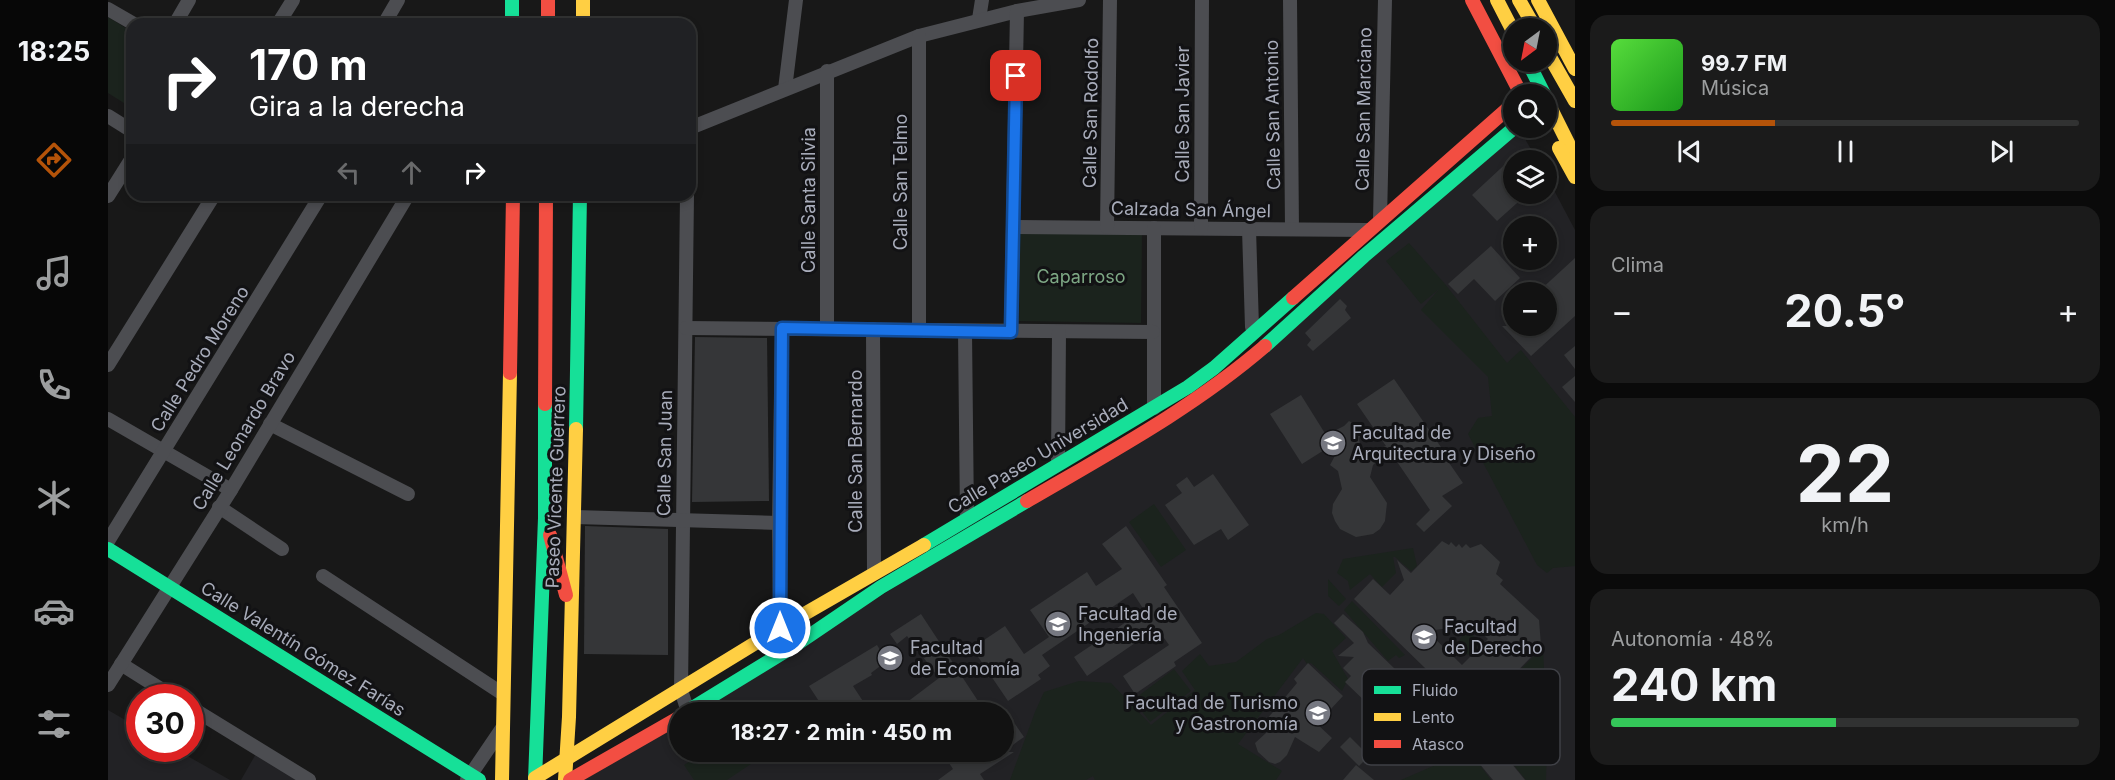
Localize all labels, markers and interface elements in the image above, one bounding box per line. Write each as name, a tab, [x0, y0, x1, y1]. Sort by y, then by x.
north arrow	[1503, 18, 1557, 72]
map controls	[1503, 18, 1557, 336]
street label: Calle San Marciano	[1352, 27, 1375, 191]
text: 18:25	[18, 35, 90, 68]
street label: Calle San Rodolfo	[1079, 38, 1102, 188]
text: 170 m	[249, 39, 367, 90]
street label: Calle San Antonio	[1261, 40, 1284, 190]
icon: right	[150, 42, 228, 120]
street label: Calle San Javier	[1172, 45, 1193, 182]
pin	[990, 50, 1041, 101]
text: 99.7 FM	[1701, 50, 1787, 76]
icon: arrive	[999, 59, 1032, 92]
text: Música	[1701, 76, 1769, 100]
button: search	[1503, 84, 1557, 138]
text: Gira a la derecha	[249, 90, 465, 123]
street label: Calle San Telmo	[890, 114, 911, 250]
street label: Calle Santa Silvia	[798, 127, 819, 273]
icon: previous	[1673, 135, 1706, 168]
icon: pause	[1829, 135, 1862, 168]
icon: next	[1985, 135, 2018, 168]
icon: directions	[33, 139, 75, 181]
button: layers	[1503, 150, 1557, 204]
icon: left	[332, 156, 365, 189]
icon: ahead	[395, 156, 428, 189]
icon: right	[458, 156, 491, 189]
street label: Calzada San Ángel	[1111, 197, 1271, 221]
button: +	[1503, 216, 1557, 270]
icon: music	[33, 252, 75, 294]
text: Clima	[1611, 253, 1664, 277]
park label: Caparroso	[1036, 266, 1126, 287]
street label: Calle Pedro Moreno	[146, 282, 253, 436]
button: −	[1503, 282, 1557, 336]
text: 20.5°	[1784, 283, 1906, 338]
text: −	[1611, 291, 1633, 331]
text: +	[2057, 291, 2079, 331]
street label: Calle Leonardo Bravo	[188, 347, 299, 514]
icon: phone	[33, 364, 75, 406]
street label: Calle San Bernardo	[845, 369, 866, 533]
street label: Paseo Vicente Guerrero	[541, 385, 570, 589]
street label: Calle San Juan	[653, 390, 676, 516]
street label: Calle Paseo Universidad	[944, 393, 1132, 518]
place label: Facultad de Arquitectura y Diseño	[1352, 422, 1536, 464]
text: 22	[1796, 426, 1894, 521]
school or university icon: Facultad de Arquitectura y Diseño	[1318, 428, 1348, 458]
icon: climate	[33, 477, 75, 519]
text: km/h	[1821, 513, 1869, 537]
street label: Calle Valentín Gómez Farías	[197, 577, 409, 720]
icon: car	[33, 590, 75, 632]
position arrow	[748, 596, 812, 660]
place label: Facultad de Ingeniería	[1078, 603, 1178, 645]
school or university icon: Facultad de Ingeniería	[1043, 609, 1073, 639]
place label: Facultad de Derecho	[1444, 616, 1543, 658]
school or university icon: Facultad de Derecho	[1409, 622, 1439, 652]
text: Autonomía · 48%	[1611, 627, 1774, 651]
place label: Facultad de Economía	[910, 637, 1020, 679]
school or university icon: Facultad de Economía	[875, 643, 905, 673]
text: 240 km	[1611, 657, 1777, 712]
legend	[1362, 669, 1560, 765]
text: Fluido	[1412, 680, 1458, 700]
speed limit sign: 30	[126, 684, 204, 762]
place label: Facultad de Turismo y Gastronomía	[1125, 692, 1298, 734]
school or university icon: Facultad de Turismo y Gastronomía	[1303, 698, 1333, 728]
icon: filters	[33, 703, 75, 745]
text: Lento	[1412, 707, 1455, 727]
text: 18:27 · 2 min · 450 m	[731, 719, 952, 745]
text: Atasco	[1412, 734, 1464, 754]

